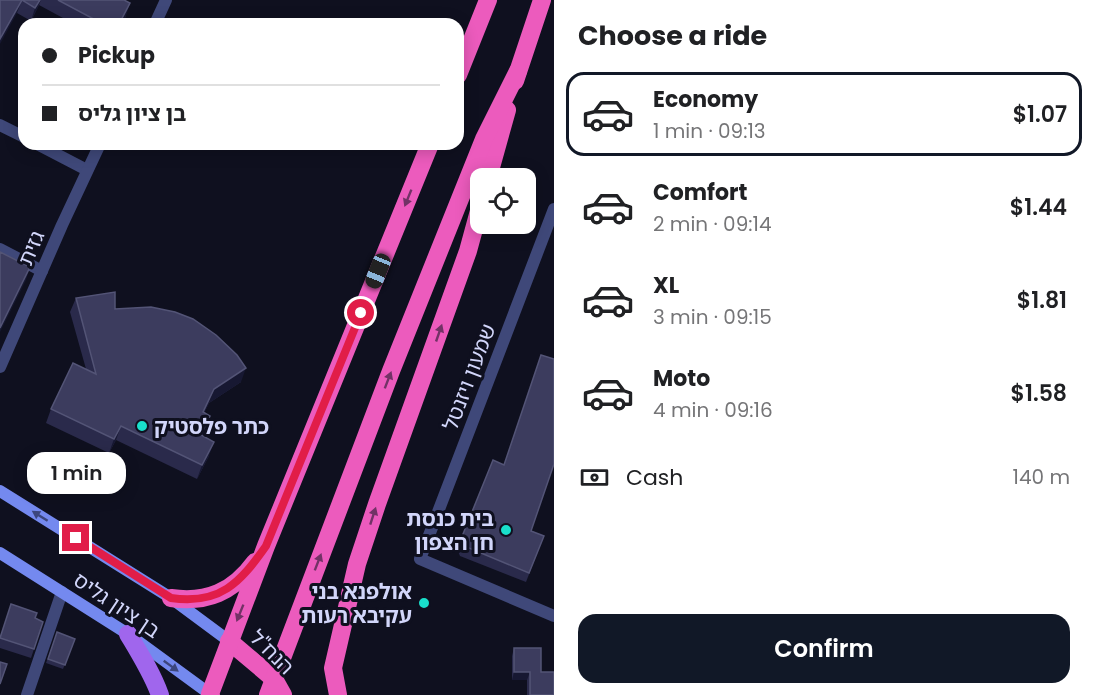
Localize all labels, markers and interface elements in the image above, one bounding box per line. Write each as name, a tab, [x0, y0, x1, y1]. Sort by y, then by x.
text: Choose a ride	[578, 17, 767, 54]
text: Pickup	[78, 40, 155, 71]
text: Economy	[653, 84, 758, 115]
icon: car	[581, 87, 635, 141]
text: בן ציון גליס	[78, 98, 186, 129]
text: $1.07	[1013, 99, 1067, 130]
text: 1 min · 09:13	[653, 117, 766, 145]
map controls	[470, 168, 536, 234]
button: locate	[470, 168, 536, 234]
text: Comfort	[653, 177, 747, 208]
icon: car	[581, 180, 635, 234]
one-way arrow	[403, 189, 412, 207]
text: $1.44	[1010, 192, 1067, 223]
text: 2 min · 09:14	[653, 210, 771, 238]
street label: גזית	[11, 226, 51, 270]
car	[363, 251, 393, 291]
text: XL	[653, 270, 679, 301]
icon: car	[581, 273, 635, 327]
text: $1.81	[1017, 285, 1067, 316]
route start	[347, 299, 374, 326]
text: 3 min · 09:15	[653, 303, 772, 331]
street label: שמעון ויזנטל	[435, 320, 503, 434]
one-way arrow	[434, 324, 444, 342]
text: Moto	[653, 363, 710, 394]
icon: car	[581, 366, 635, 420]
one-way arrow	[383, 370, 393, 388]
text: $1.58	[1011, 378, 1067, 409]
text: 4 min · 09:16	[653, 396, 773, 424]
place label: כתר פלסטיק	[154, 412, 269, 441]
marker: כתר פלסטיק	[135, 419, 149, 433]
callout: 1 min	[26, 451, 125, 493]
text: 1 min	[51, 459, 102, 487]
icon: cash	[578, 461, 611, 494]
text: Cash	[626, 462, 683, 493]
text: 140 m	[1013, 463, 1070, 491]
place label: בית כנסת חן הצפון	[406, 504, 494, 557]
one-way arrow	[368, 507, 378, 525]
one-way arrow	[32, 510, 48, 521]
marker: בית כנסת חן הצפון	[499, 523, 513, 537]
route end	[62, 524, 89, 551]
one-way arrow	[314, 553, 324, 571]
street label: בן ציון גליס	[68, 565, 166, 645]
place label: אולפנא בני עקיבא רעות	[301, 577, 412, 630]
marker: אולפנא בני עקיבא רעות	[417, 596, 431, 610]
one-way arrow	[235, 604, 245, 622]
button: Confirm	[578, 614, 1070, 683]
street label: הנח"ל	[243, 623, 301, 681]
one-way arrow	[163, 660, 179, 672]

